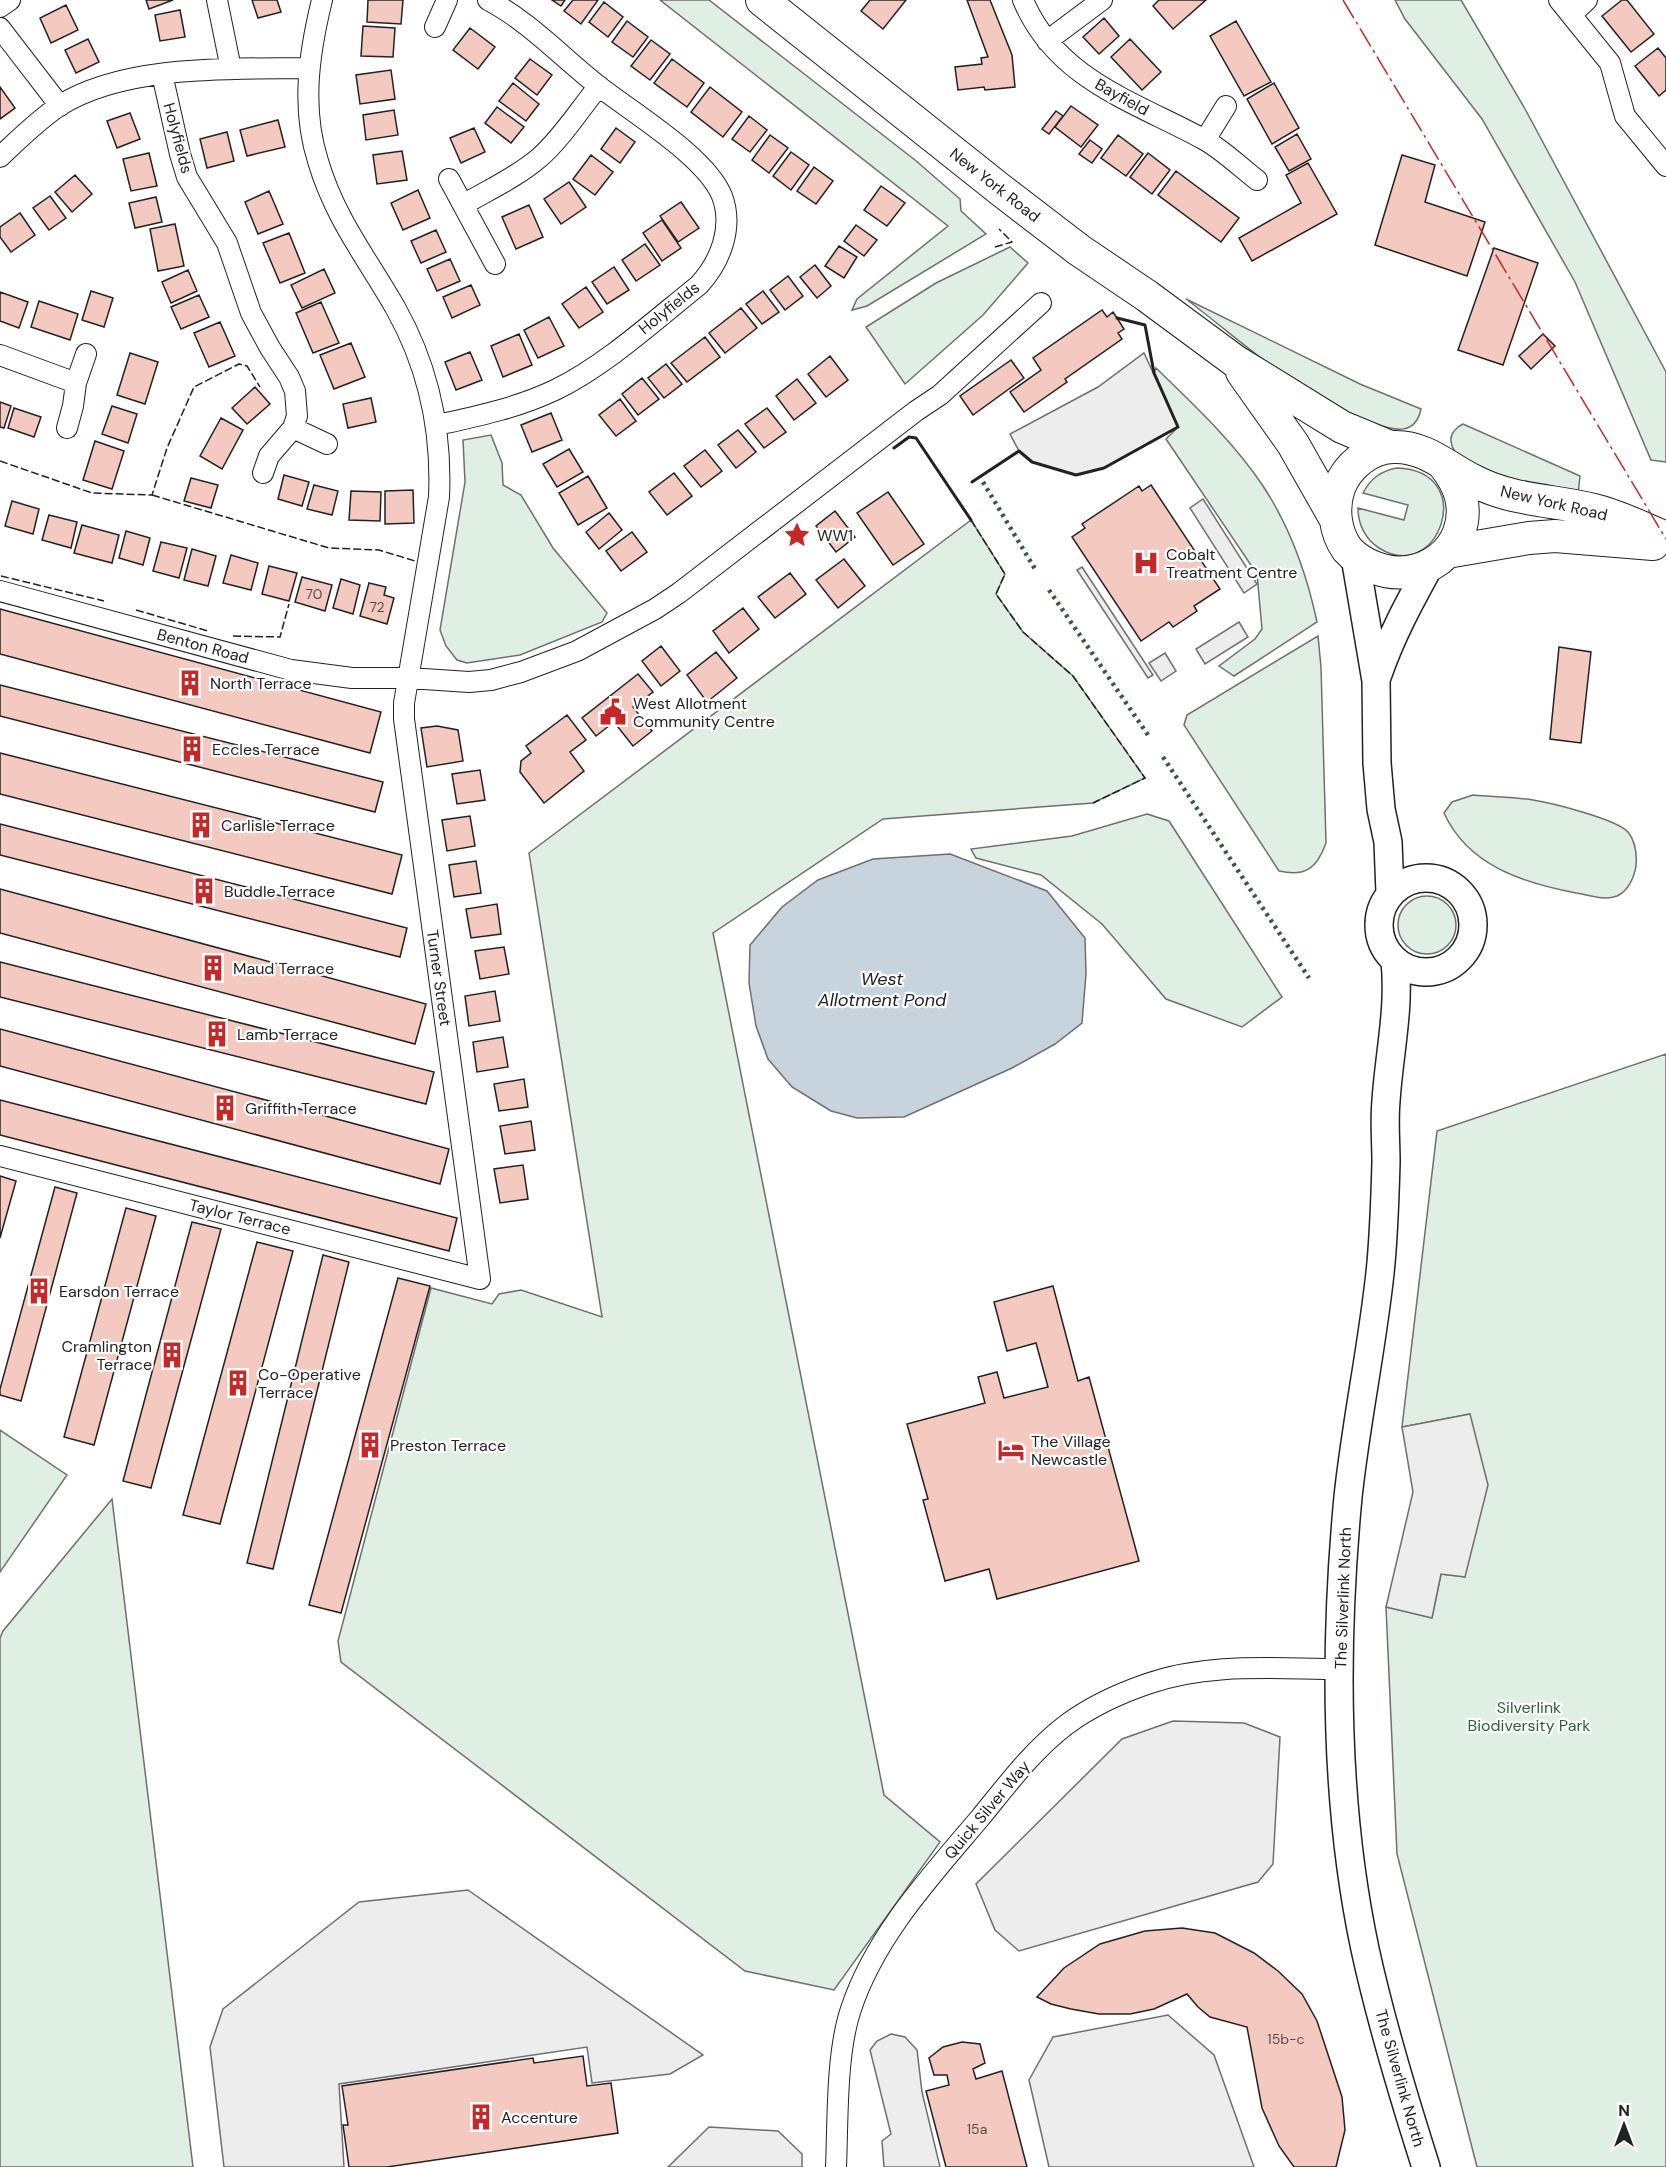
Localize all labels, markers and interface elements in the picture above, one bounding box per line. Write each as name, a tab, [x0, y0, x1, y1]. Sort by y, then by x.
street label: Bayfield	[1091, 74, 1153, 120]
street label: Holyfields	[158, 100, 198, 176]
street label: New York Road	[946, 143, 1044, 227]
street label: Holyfields	[634, 277, 704, 339]
street label: New York Road	[1498, 480, 1610, 526]
place icon: WW1	[782, 520, 812, 550]
place label: WW1	[817, 525, 853, 546]
place label: Cobalt Treatment Centre	[1166, 544, 1297, 583]
hospital icon: Cobalt Treatment Centre	[1131, 548, 1161, 578]
house number: 70	[306, 585, 322, 603]
house number: 72	[369, 598, 385, 616]
street label: Benton Road	[155, 624, 251, 668]
building icon: North Terrace	[175, 668, 205, 698]
place label: North Terrace	[210, 673, 312, 694]
place label: West Allotment Community Centre	[633, 693, 775, 732]
public building icon: West Allotment Community Centre	[598, 697, 628, 727]
building icon: Eccles Terrace	[177, 734, 207, 764]
place label: Eccles Terrace	[212, 739, 320, 760]
building icon: Carlisle Terrace	[186, 810, 216, 840]
place label: Carlisle Terrace	[221, 815, 335, 836]
building icon: Buddle Terrace	[189, 876, 219, 906]
place label: Buddle Terrace	[224, 881, 335, 902]
street label: Turner Street	[422, 928, 456, 1028]
building icon: Maud Terrace	[198, 953, 228, 983]
place label: Maud Terrace	[233, 958, 334, 979]
water label: West Allotment Pond	[817, 967, 947, 1012]
building icon: Lamb Terrace	[202, 1019, 232, 1049]
place label: Lamb Terrace	[237, 1024, 338, 1045]
building icon: Griffith Terrace	[210, 1093, 240, 1123]
place label: Griffith Terrace	[245, 1098, 356, 1119]
street label: Taylor Terrace	[187, 1194, 293, 1240]
building icon: Earsdon Terrace	[24, 1276, 54, 1306]
place label: Earsdon Terrace	[59, 1281, 179, 1302]
place label: Cramlington Terrace	[61, 1336, 152, 1375]
building icon: Cramlington Terrace	[157, 1340, 187, 1370]
place label: Co-Operative Terrace	[258, 1364, 361, 1403]
building icon: Co-Operative Terrace	[223, 1368, 253, 1398]
building icon: Preston Terrace	[355, 1430, 385, 1460]
place label: The Village Newcastle	[1031, 1431, 1111, 1470]
place label: Preston Terrace	[390, 1435, 506, 1456]
hotel icon: The Village Newcastle	[996, 1435, 1026, 1465]
street label: The Silverlink North	[1330, 1527, 1356, 1669]
park label: Silverlink Biodiversity Park	[1468, 1697, 1590, 1736]
street label: Quick Silver Way	[939, 1756, 1035, 1864]
street label: The Silverlink North	[1370, 2007, 1430, 2149]
house number: 15b-c	[1267, 2030, 1305, 2048]
north arrow	[1594, 2095, 1654, 2155]
text: N	[1618, 2100, 1630, 2121]
building icon: Accenture	[466, 2102, 496, 2132]
place label: Accenture	[501, 2107, 578, 2128]
house number: 15a	[967, 2120, 987, 2138]

